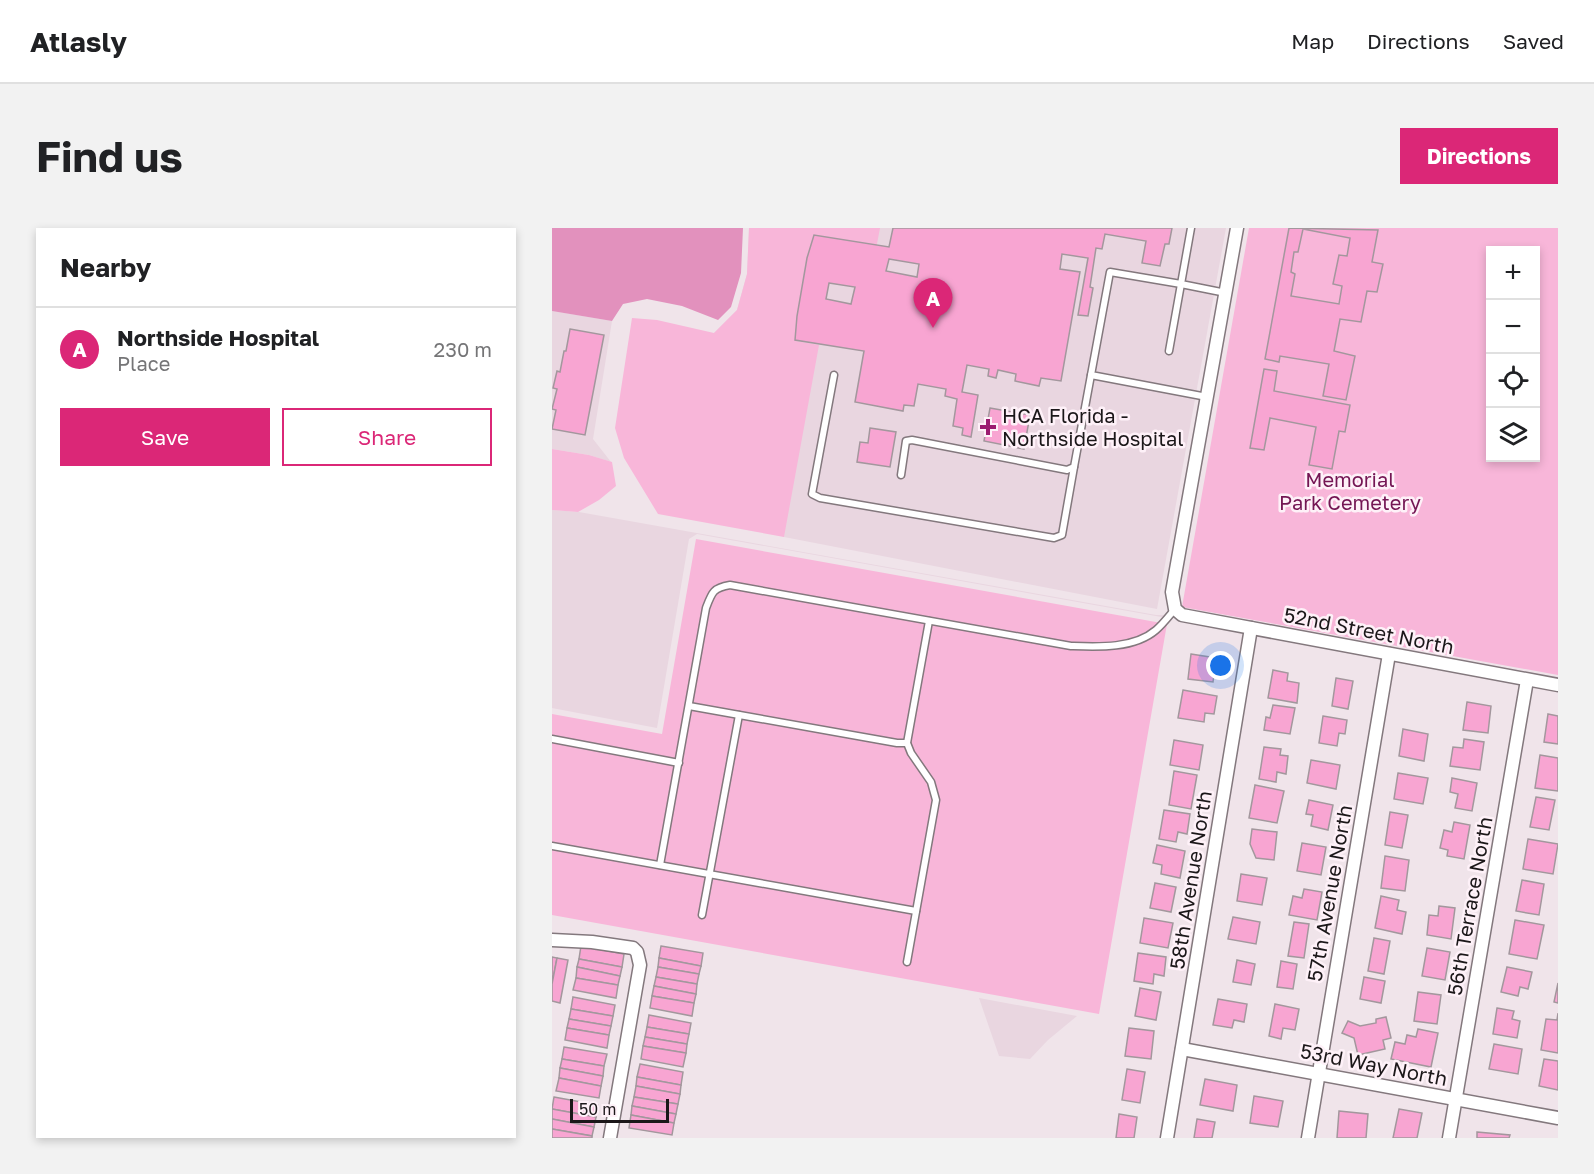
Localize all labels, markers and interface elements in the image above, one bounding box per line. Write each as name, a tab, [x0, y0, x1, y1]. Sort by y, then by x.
text: Atlasly	[30, 25, 127, 58]
text: Map	[1291, 28, 1334, 54]
text: Directions	[1367, 28, 1470, 54]
text: Saved	[1503, 28, 1564, 54]
button: Directions	[1400, 128, 1558, 184]
text: Find us	[36, 131, 183, 181]
map controls	[1486, 246, 1540, 462]
button: +	[1486, 246, 1540, 300]
text: Nearby	[60, 252, 151, 283]
pin: A	[914, 279, 952, 328]
button: −	[1486, 300, 1540, 354]
text: Northside Hospital	[117, 324, 319, 351]
text: A	[72, 337, 87, 361]
text: 230 m	[434, 337, 492, 361]
text: Place	[117, 351, 170, 375]
button: locate	[1486, 354, 1540, 408]
place label: HCA Florida - Northside Hospital	[1002, 403, 1184, 450]
button: Save	[60, 408, 270, 466]
button: Share	[282, 408, 492, 466]
button: layers	[1486, 408, 1540, 462]
marker: HCA Florida - Northside Hospital	[979, 418, 997, 436]
park label: Memorial Park Cemetery	[1279, 467, 1421, 514]
street label: 52nd Street North	[1282, 602, 1456, 658]
your location	[1206, 651, 1235, 680]
street label: 58th Avenue North	[1164, 789, 1216, 971]
street label: 57th Avenue North	[1302, 803, 1356, 983]
street label: 56th Terrace North	[1441, 815, 1497, 997]
street label: 53rd Way North	[1298, 1038, 1450, 1090]
scale bar	[570, 1096, 669, 1124]
text: 50 m	[579, 1099, 616, 1119]

